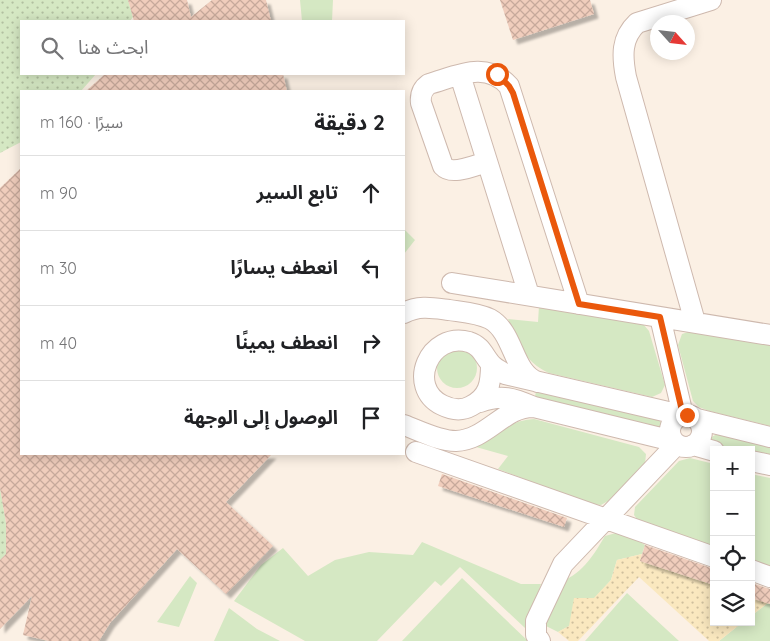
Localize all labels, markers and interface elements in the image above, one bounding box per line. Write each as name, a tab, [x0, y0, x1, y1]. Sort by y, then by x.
north arrow	[650, 15, 695, 60]
search box	[20, 20, 405, 75]
icon: search	[38, 34, 66, 62]
text: ابحث هنا	[78, 35, 149, 59]
route start	[486, 63, 509, 86]
text: 2 دقيقة	[314, 109, 385, 135]
text: سيرًا · 160 m	[40, 112, 123, 132]
icon: ahead	[357, 179, 385, 207]
text: تابع السير	[256, 180, 338, 204]
text: 90 m	[40, 183, 77, 203]
icon: left	[357, 254, 385, 282]
text: انعطف يسارًا	[231, 255, 338, 279]
text: 30 m	[40, 258, 77, 278]
icon: right	[357, 329, 385, 357]
text: انعطف يمينًا	[236, 330, 338, 354]
text: 40 m	[40, 333, 77, 353]
icon: arrive	[357, 404, 385, 432]
route end	[676, 404, 699, 427]
text: الوصول إلى الوجهة	[184, 405, 338, 429]
map controls	[710, 446, 755, 626]
button: +	[710, 446, 755, 491]
button: −	[710, 491, 755, 536]
button: locate	[710, 536, 755, 581]
button: layers	[710, 581, 755, 626]

